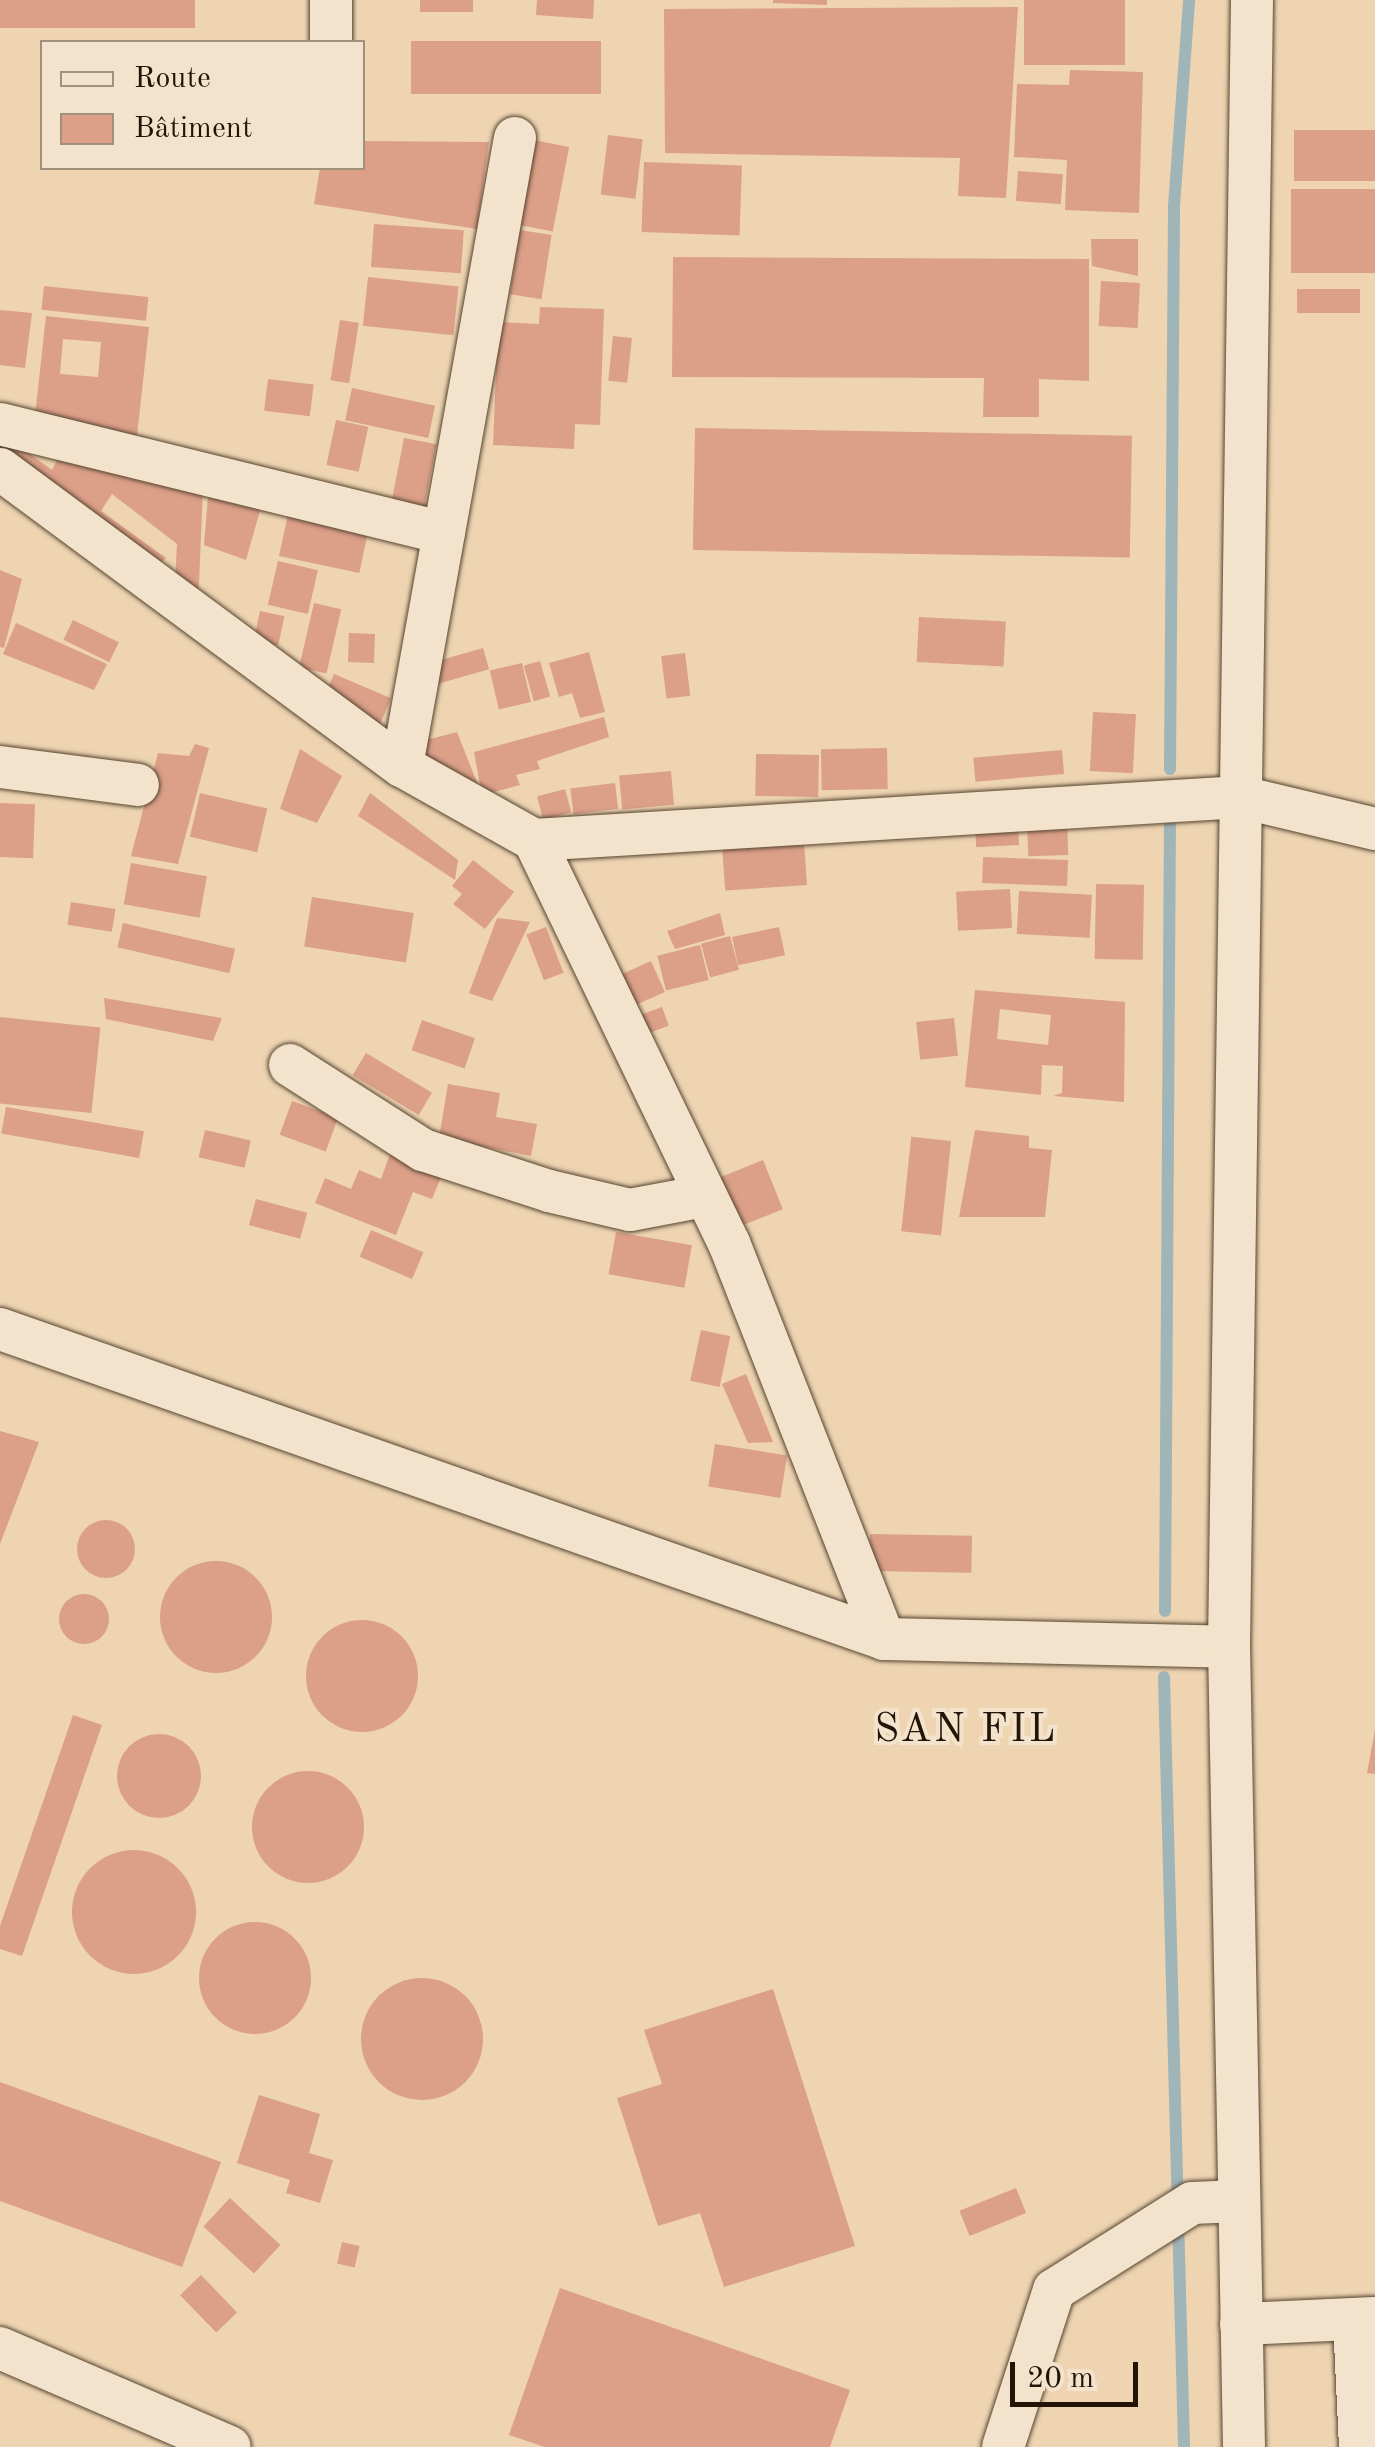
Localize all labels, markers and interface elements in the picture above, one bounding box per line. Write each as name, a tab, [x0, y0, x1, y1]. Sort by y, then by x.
legend	[40, 40, 365, 170]
text: Route	[134, 64, 211, 94]
text: Bâtiment	[134, 114, 252, 144]
district label: SAN FIL	[874, 1707, 1058, 1755]
scale bar	[1015, 2342, 1142, 2404]
text: 20 m	[1027, 2364, 1094, 2394]

